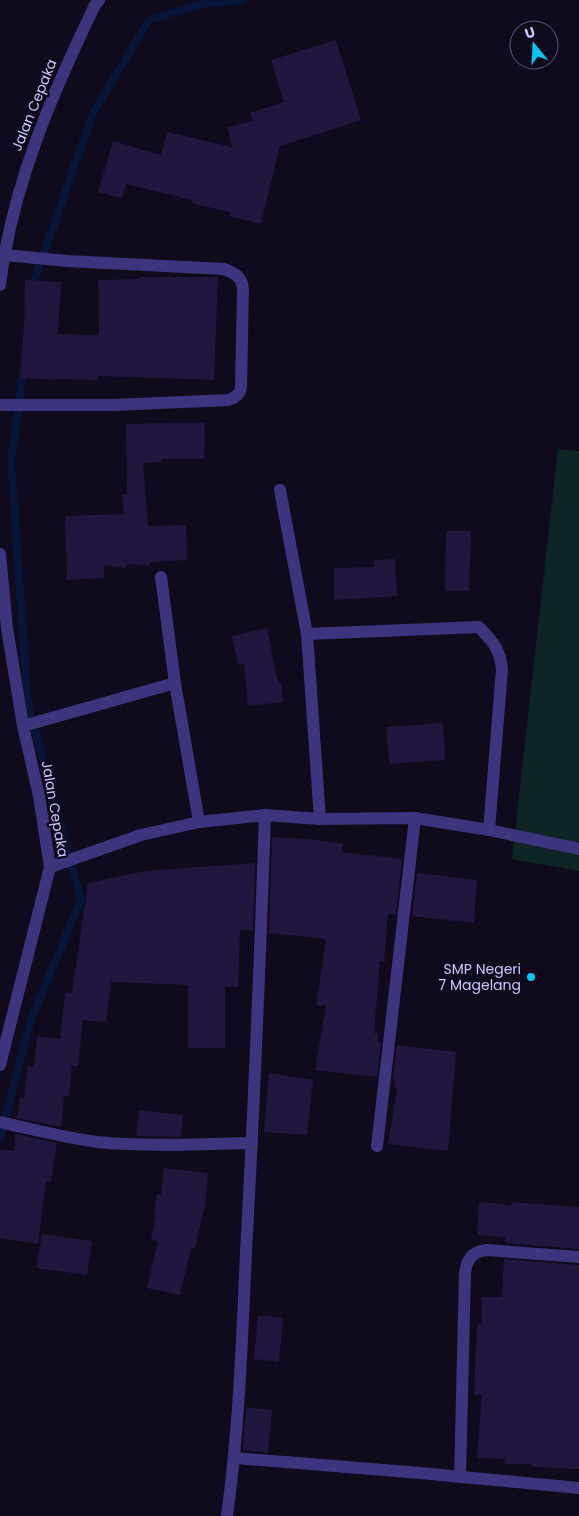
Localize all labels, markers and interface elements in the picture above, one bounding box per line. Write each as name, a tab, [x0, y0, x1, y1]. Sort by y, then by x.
north arrow	[509, 20, 559, 70]
text: U	[522, 22, 538, 44]
street label: Jalan Cepaka	[6, 56, 62, 154]
street label: Jalan Cepaka	[37, 759, 73, 859]
place label: SMP Negeri 7 Magelang	[439, 959, 521, 995]
marker: SMP Negeri 7 Magelang	[525, 971, 537, 983]

